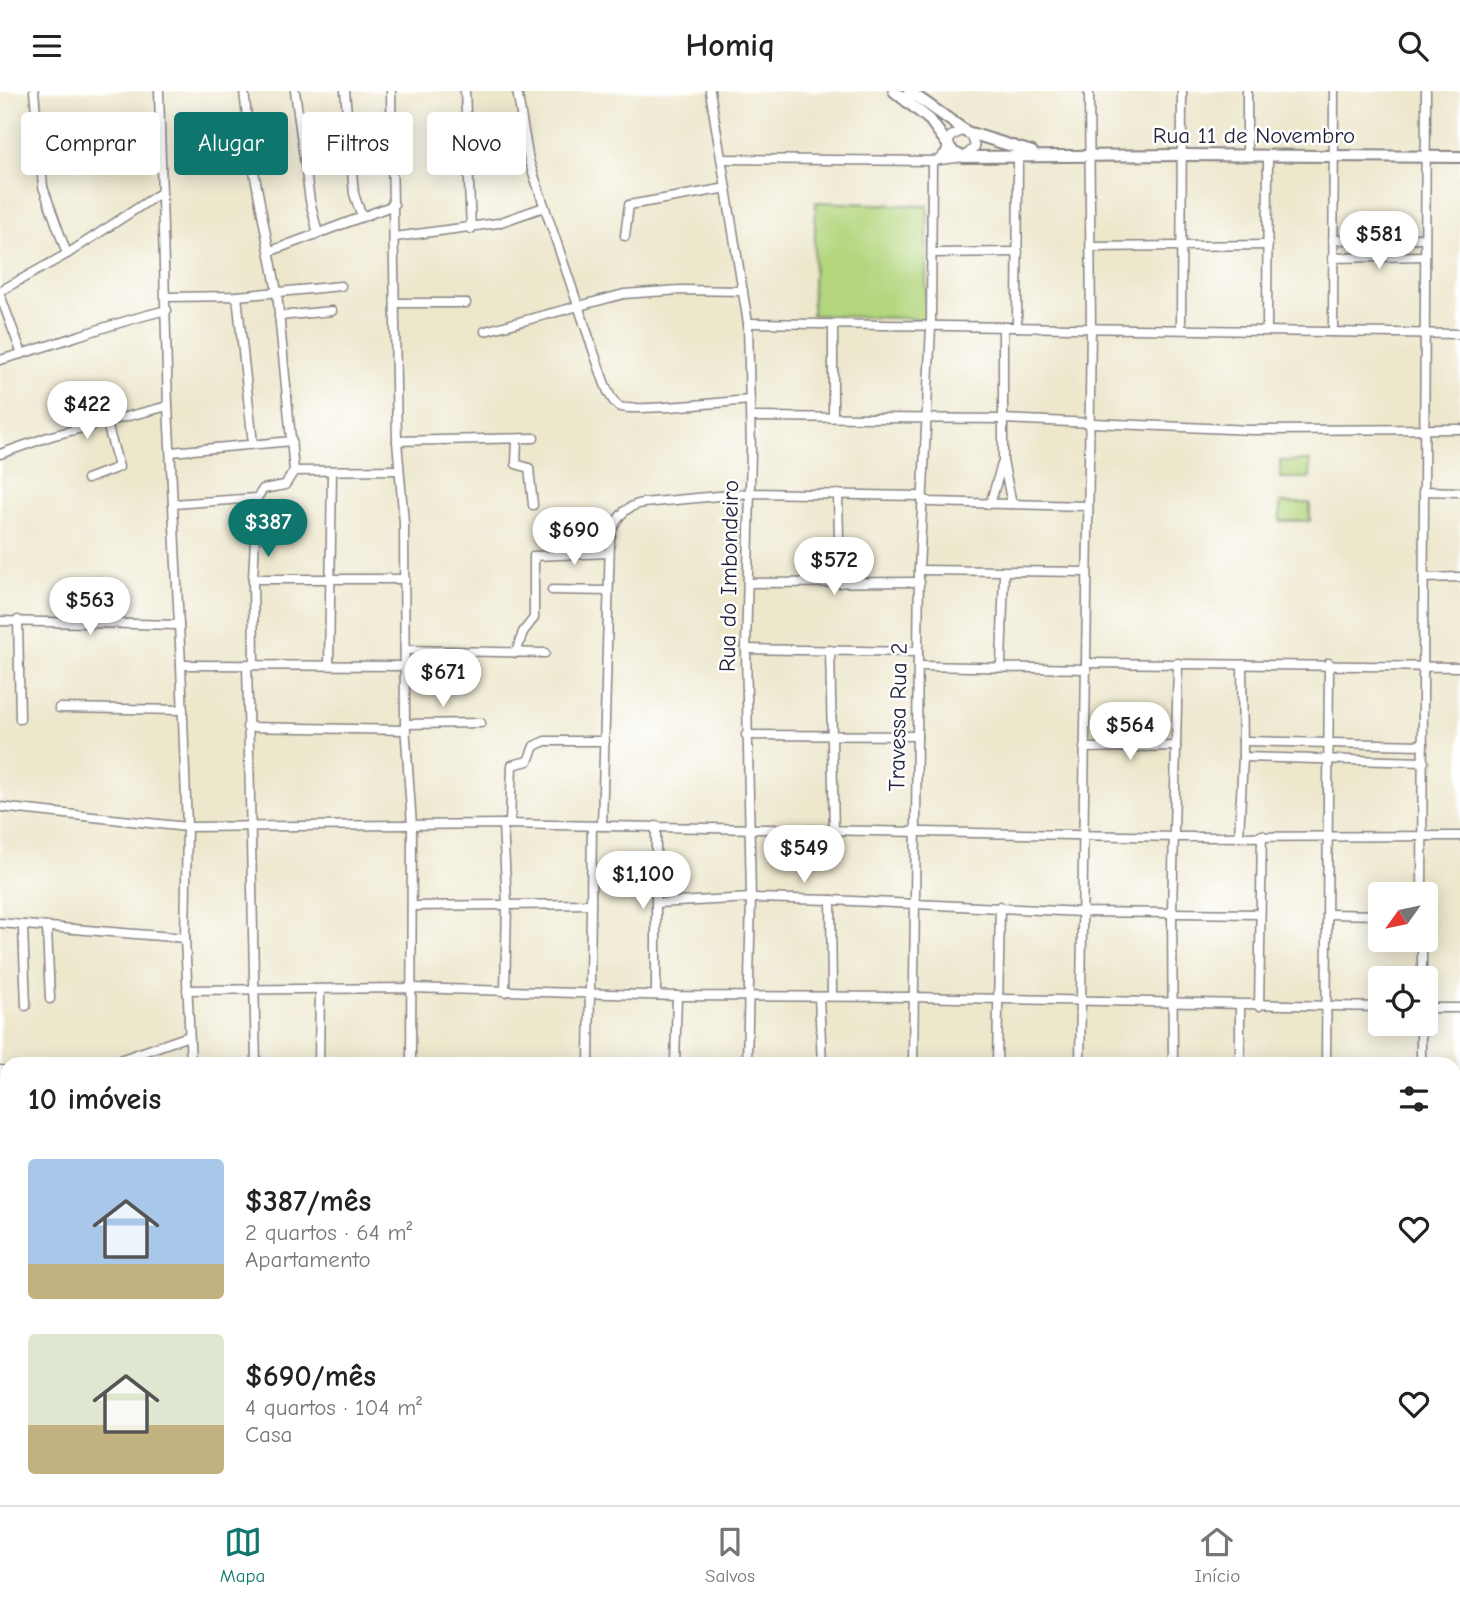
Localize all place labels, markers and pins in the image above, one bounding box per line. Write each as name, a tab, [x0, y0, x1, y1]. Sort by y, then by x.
pin: $581	[1338, 211, 1420, 271]
pin: $422	[46, 381, 128, 441]
pin: $387	[227, 499, 309, 559]
pin: $690	[533, 507, 615, 567]
pin: $572	[793, 538, 875, 597]
pin: $563	[49, 577, 131, 637]
pin: $671	[402, 649, 484, 709]
pin: $564	[1089, 703, 1171, 762]
pin: $549	[763, 825, 845, 885]
pin: $1,100	[586, 851, 700, 911]

